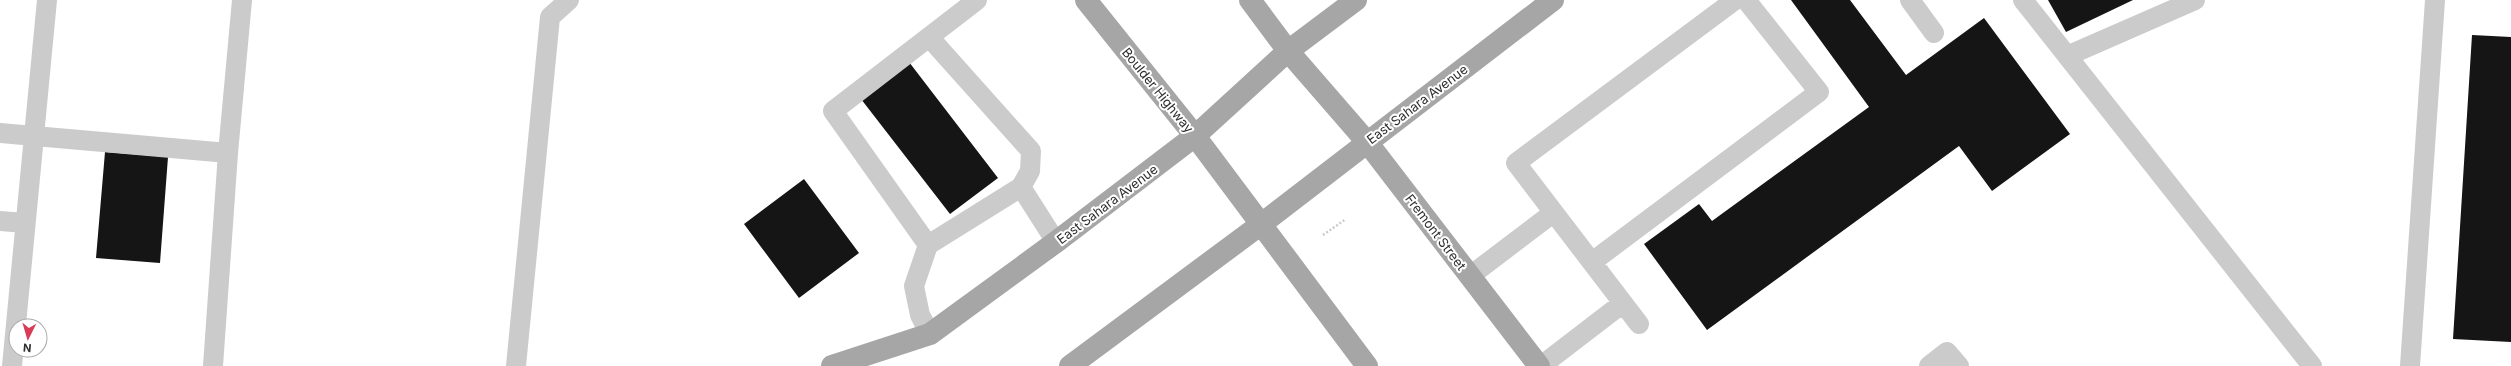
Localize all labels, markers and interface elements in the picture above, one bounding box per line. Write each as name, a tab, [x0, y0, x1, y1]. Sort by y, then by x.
street label: Boulder Highway	[1119, 44, 1197, 136]
street label: East Sahara Avenue	[1363, 61, 1471, 147]
street label: East Sahara Avenue	[1053, 161, 1161, 247]
street label: Fremont Street	[1402, 191, 1470, 273]
north arrow	[8, 318, 48, 358]
text: N	[22, 341, 32, 355]

